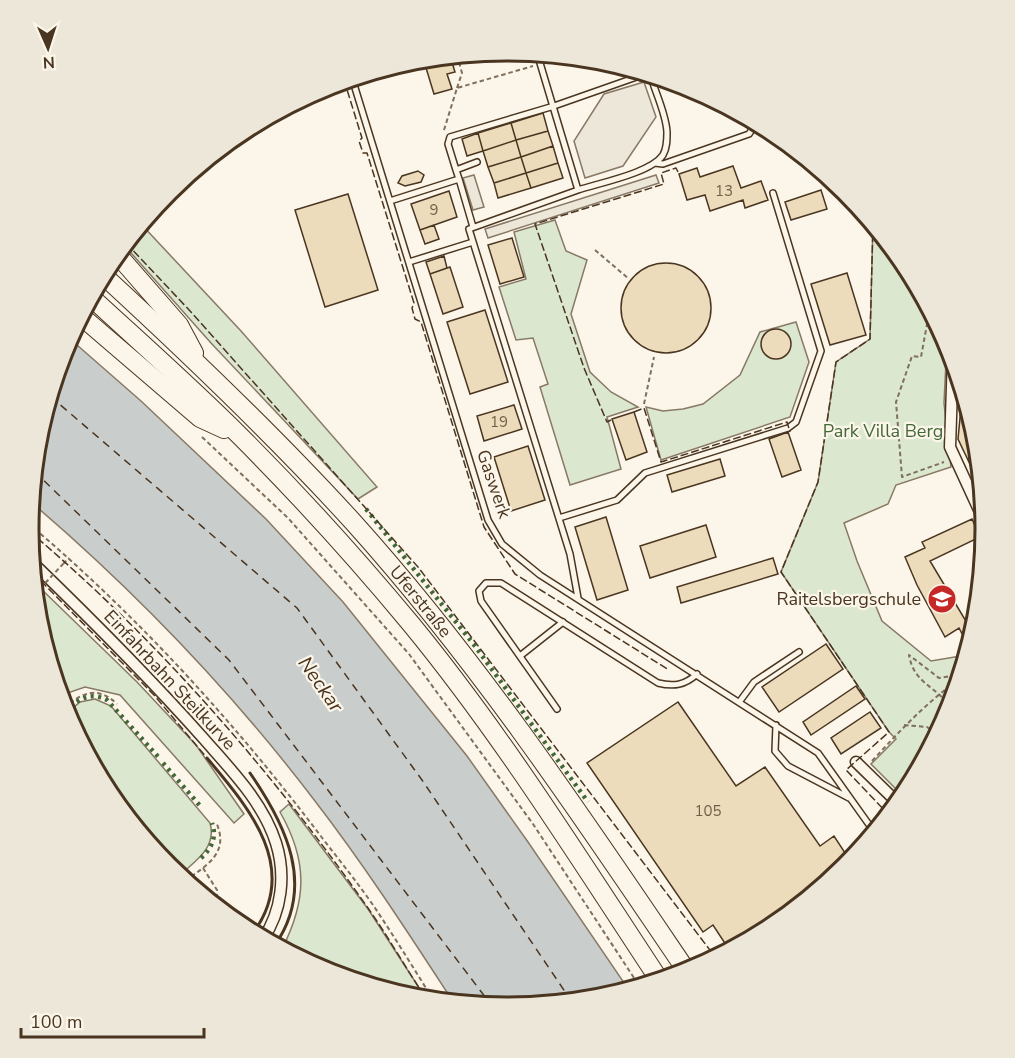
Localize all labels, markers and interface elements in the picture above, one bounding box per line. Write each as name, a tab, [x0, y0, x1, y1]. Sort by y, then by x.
north arrow	[18, 18, 78, 78]
text: N	[42, 51, 55, 73]
house number: 13	[715, 181, 733, 201]
house number: 9	[429, 200, 439, 220]
house number: 19	[490, 412, 508, 432]
park label: Park Villa Berg	[823, 419, 943, 443]
street label: Gaswerk	[471, 446, 517, 522]
street label: Uferstraße	[384, 560, 457, 642]
school or university icon: Raitelsbergschule	[926, 583, 958, 615]
place label: Raitelsbergschule	[777, 587, 921, 611]
street label: Einfahrbahn Steilkurve	[99, 605, 241, 755]
water label: Neckar	[292, 651, 350, 718]
house number: 105	[694, 801, 722, 821]
scale bar	[21, 1001, 204, 1039]
text: 100 m	[30, 1010, 82, 1034]

